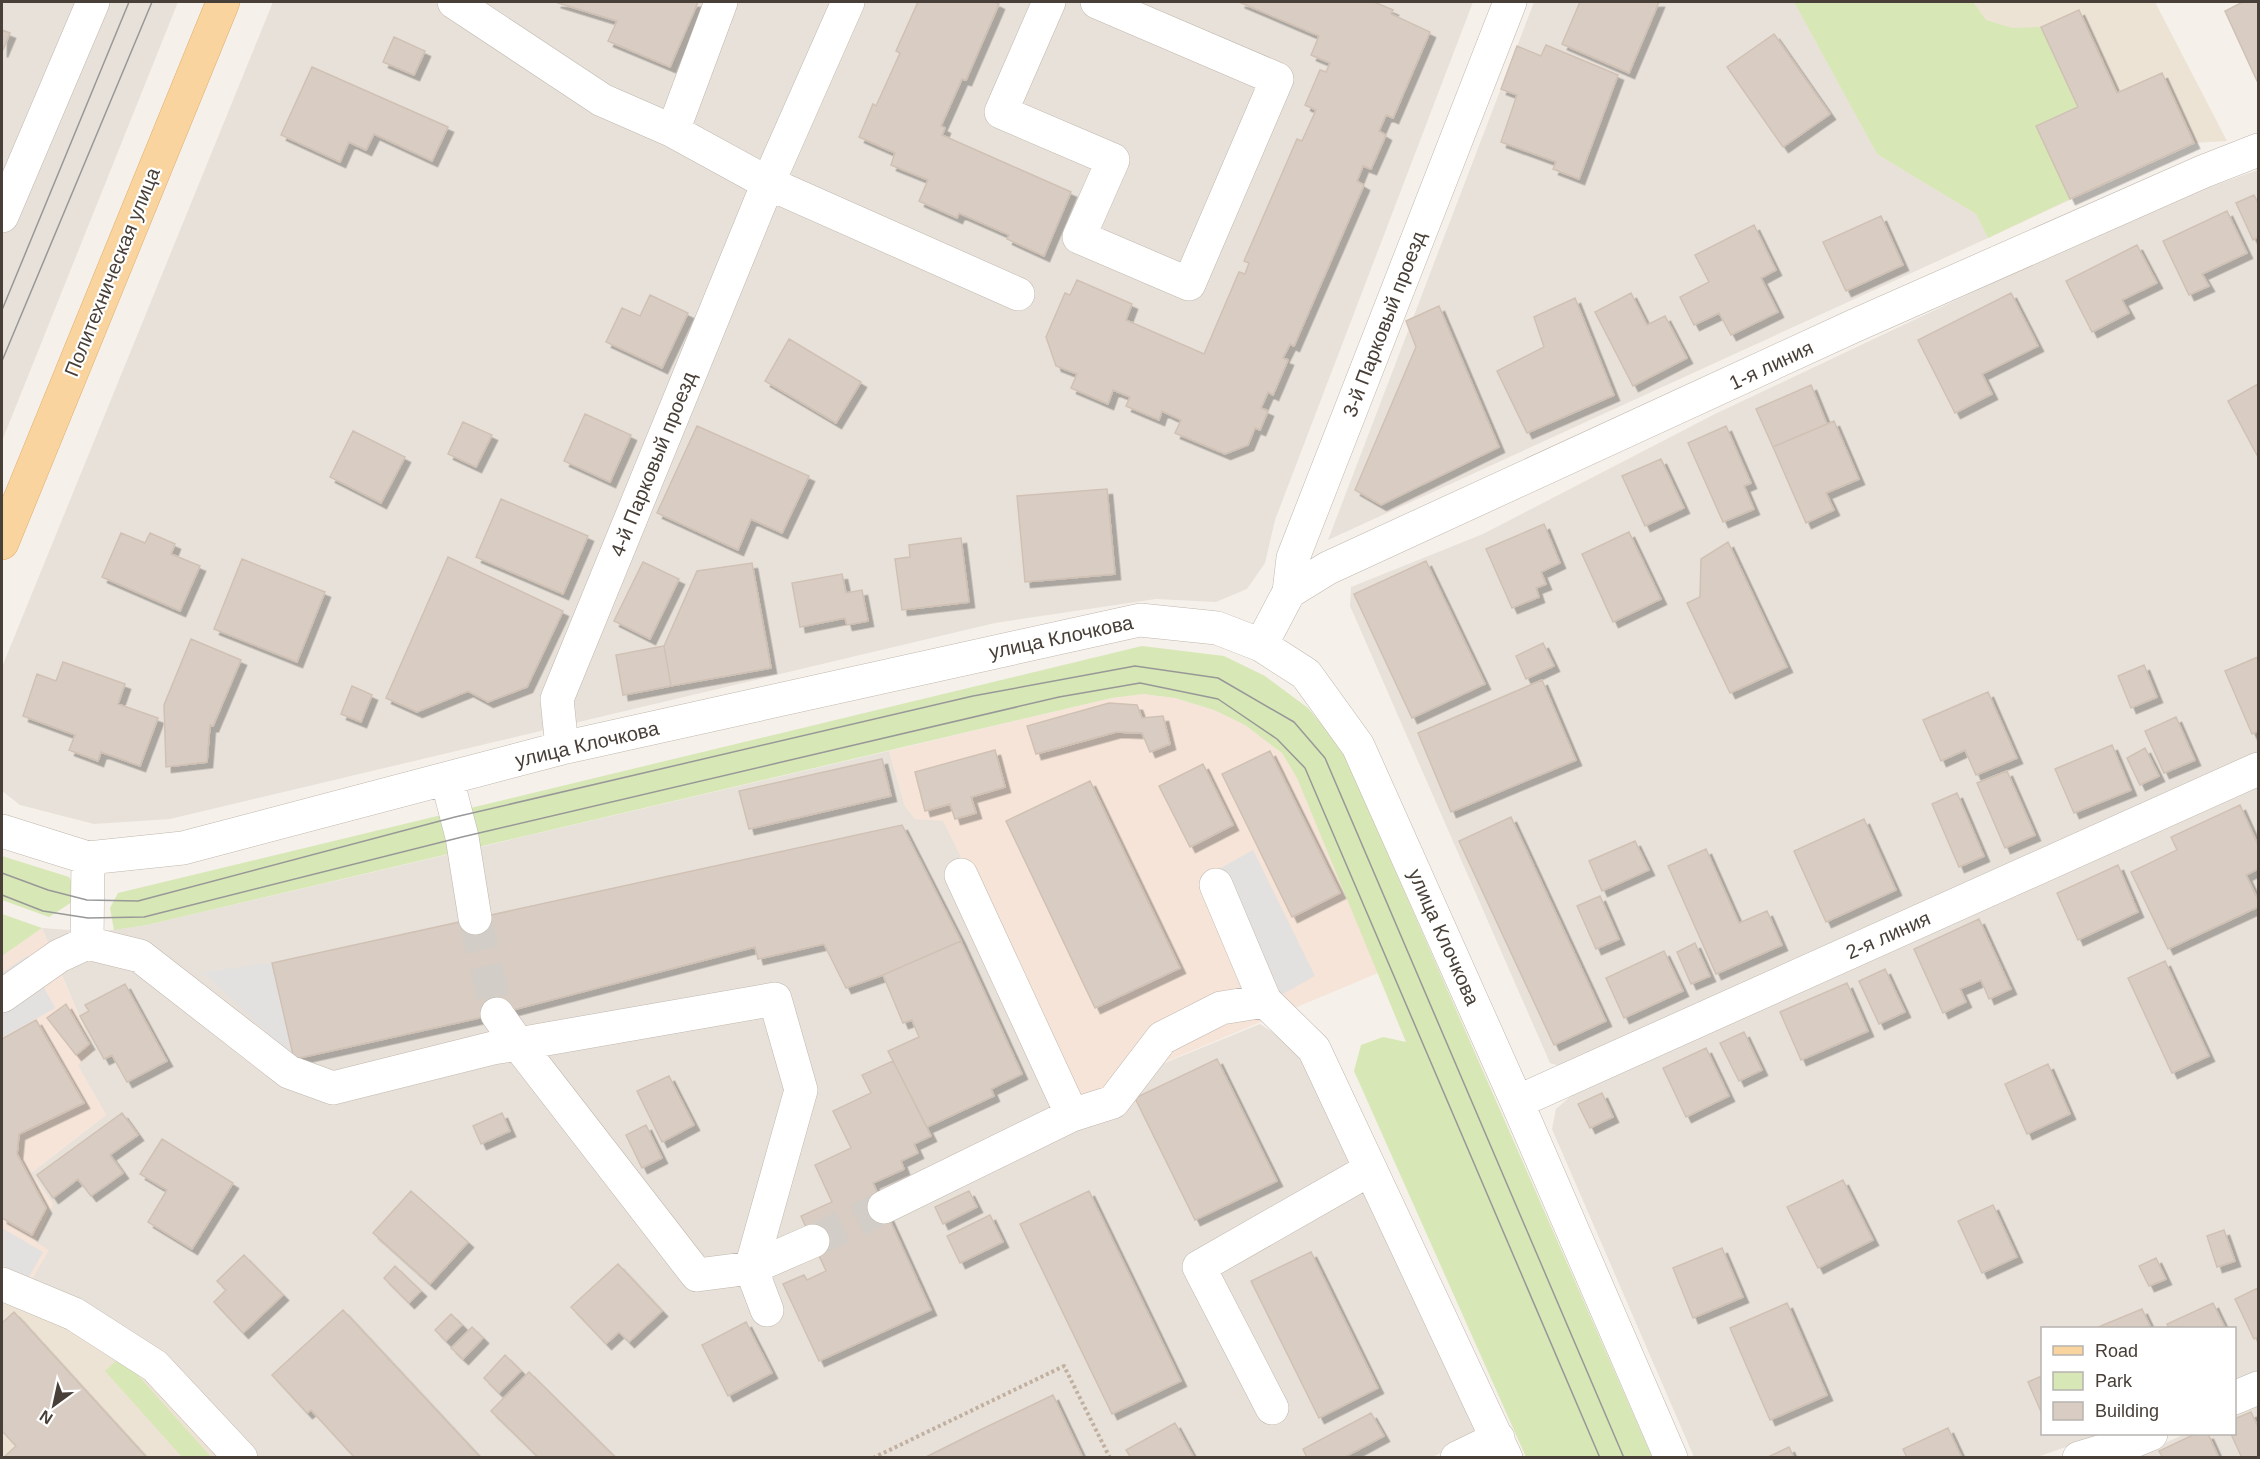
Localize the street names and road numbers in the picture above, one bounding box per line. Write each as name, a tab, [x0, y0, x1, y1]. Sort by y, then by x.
street label: Политехническая улица	[60, 164, 164, 379]
street label: 3-й Парковый проезд	[1338, 228, 1430, 420]
street label: 1-я линия	[1726, 336, 1816, 394]
street label: 4-й Парковый проезд	[606, 368, 700, 560]
street label: улица Клочкова	[987, 611, 1136, 663]
street label: улица Клочкова	[513, 717, 662, 771]
street label: улица Клочкова	[1404, 865, 1484, 1009]
street label: 2-я линия	[1842, 907, 1934, 963]

